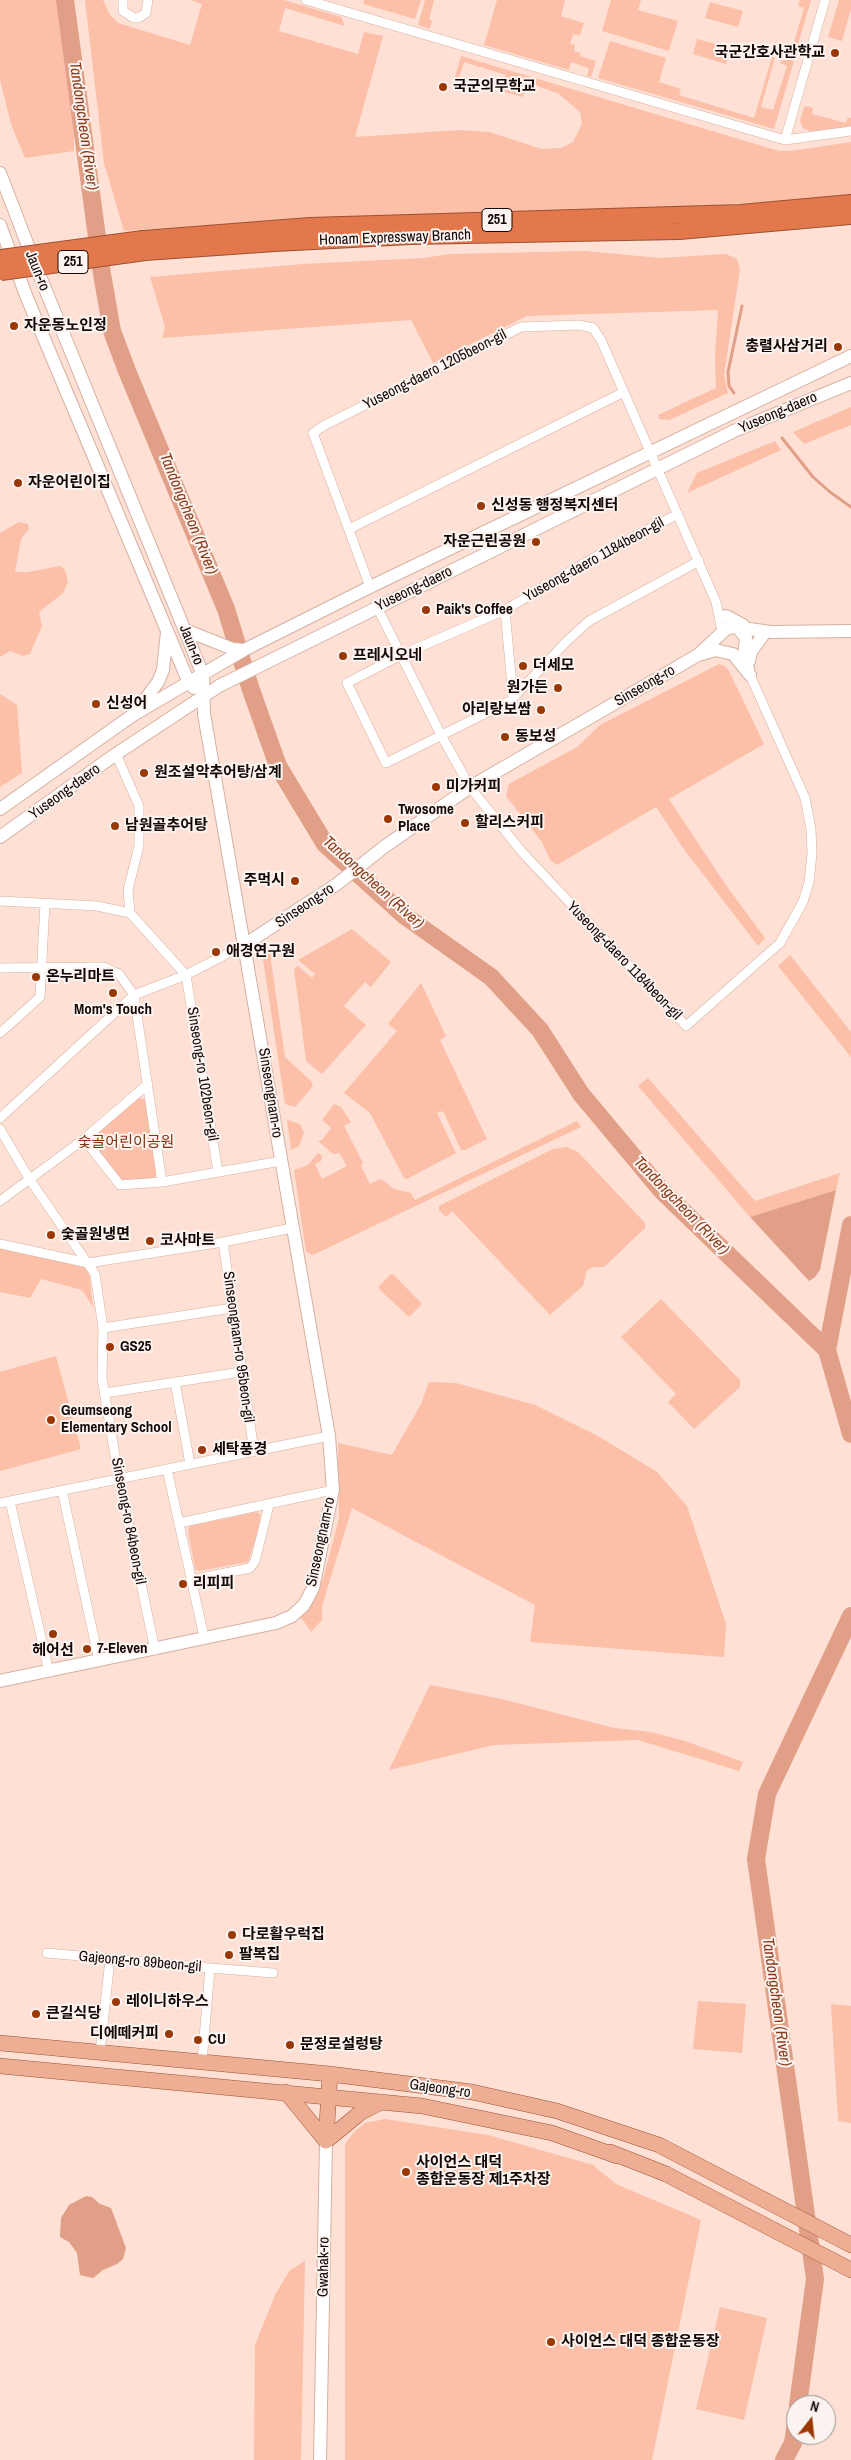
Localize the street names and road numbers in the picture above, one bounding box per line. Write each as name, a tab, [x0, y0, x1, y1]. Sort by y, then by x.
road number: 251	[482, 208, 512, 232]
street label: Honam Expressway Branch	[319, 226, 471, 250]
street label: Jaun-ro	[21, 248, 53, 294]
road number: 251	[58, 250, 88, 274]
street label: Yuseong-daero 1205beon-gil	[360, 326, 510, 414]
street label: Yuseong-daero	[736, 388, 820, 438]
street label: Yuseong-daero 1184beon-gil	[521, 514, 667, 606]
street label: Yuseong-daero	[373, 563, 455, 615]
street label: Jaun-ro	[175, 622, 207, 668]
street label: Sinseong-ro	[611, 661, 679, 711]
street label: Yuseong-daero	[26, 760, 104, 824]
street label: Sinseong-ro	[272, 880, 338, 932]
street label: Yuseong-daero 1184beon-gil	[563, 898, 685, 1024]
street label: Sinseong-ro 102beon-gil	[183, 1006, 221, 1142]
street label: Sinseongnam-ro	[254, 1047, 286, 1139]
street label: Sinseongnam-ro 95beon-gil	[218, 1270, 258, 1424]
street label: Sinseong-ro 84beon-gil	[107, 1456, 149, 1586]
street label: Sinseongnam-ro	[303, 1496, 339, 1588]
street label: Gajeong-ro 89beon-gil	[78, 1948, 202, 1976]
street label: Gajeong-ro	[408, 2076, 472, 2102]
street label: Gwahak-ro	[314, 2237, 334, 2297]

